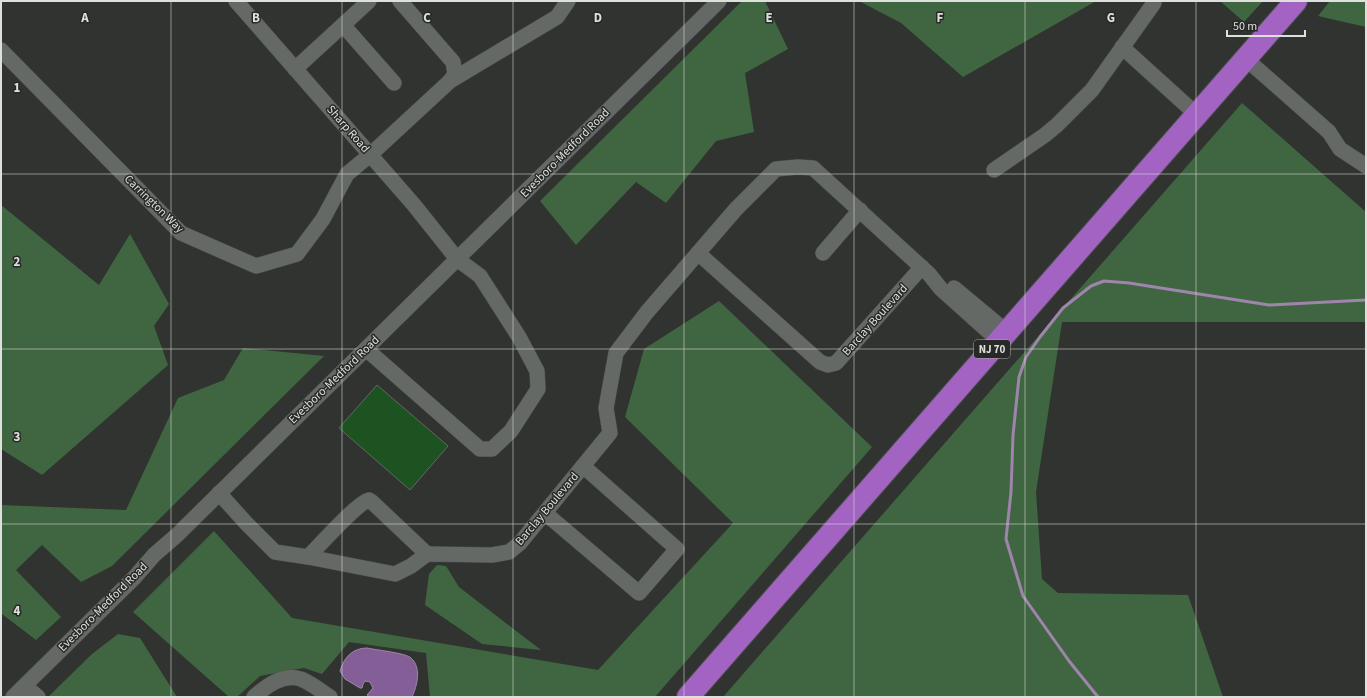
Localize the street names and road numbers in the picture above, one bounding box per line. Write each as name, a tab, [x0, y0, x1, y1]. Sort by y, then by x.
street label: Sharp Road	[323, 102, 373, 156]
street label: Evesboro-Medford Road	[516, 104, 614, 202]
street label: Carrington Way	[120, 171, 188, 237]
street label: Barclay Boulevard	[838, 280, 912, 360]
street label: Evesboro-Medford Road	[285, 332, 383, 428]
road number: NJ 70	[974, 340, 1010, 358]
street label: Barclay Boulevard	[511, 469, 583, 549]
street label: Evesboro-Medford Road	[54, 558, 152, 656]

